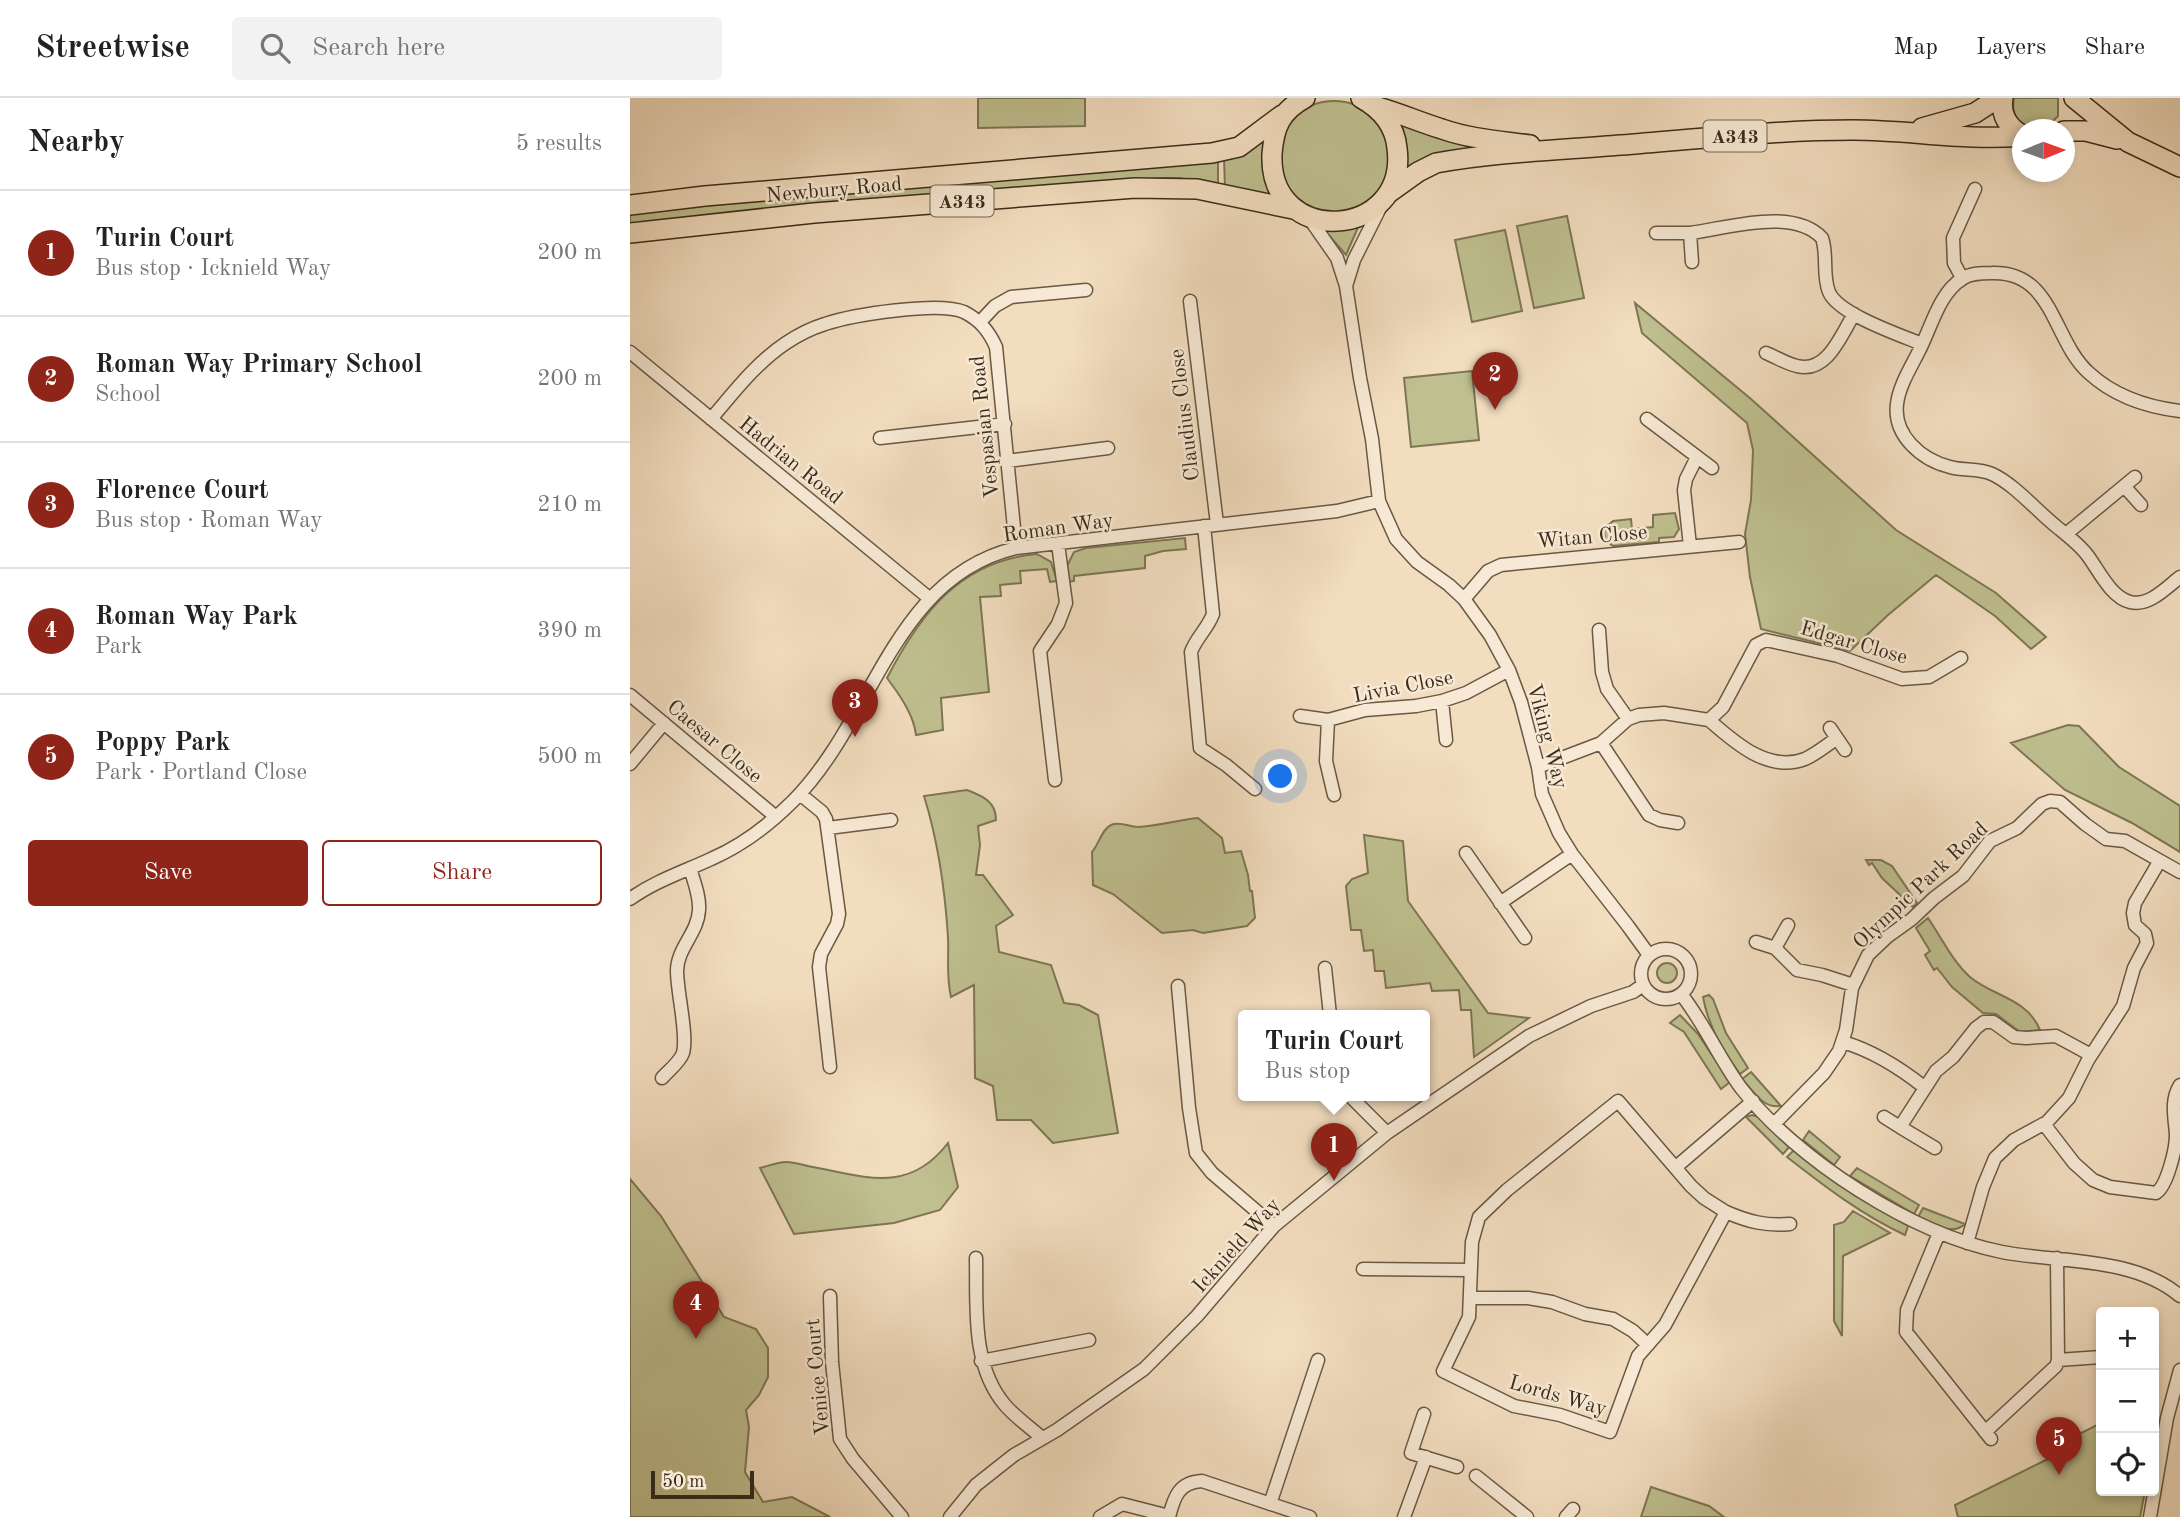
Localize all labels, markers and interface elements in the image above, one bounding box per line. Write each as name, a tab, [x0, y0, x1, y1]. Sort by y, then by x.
search box	[232, 17, 722, 80]
icon: search	[256, 29, 294, 67]
text: Streetwise	[35, 32, 190, 65]
text: Search here	[312, 35, 445, 61]
text: Map	[1894, 36, 1938, 60]
text: Layers	[1976, 36, 2046, 60]
text: Share	[2084, 36, 2145, 60]
north arrow	[2012, 119, 2075, 182]
road number: A343	[1704, 120, 1766, 152]
text: Nearby	[28, 128, 125, 158]
text: 5 results	[516, 132, 602, 155]
street label: Newbury Road	[765, 174, 903, 207]
road number: A343	[930, 186, 994, 216]
text: Turin Court	[95, 226, 234, 252]
text: 1	[44, 241, 58, 264]
text: 200 m	[537, 241, 602, 264]
text: Bus stop · Icknield Way	[95, 257, 331, 280]
street label: Claudius Close	[1167, 347, 1204, 482]
text: Roman Way Primary School	[95, 352, 422, 378]
pin: 2	[1472, 352, 1518, 410]
street label: Vespasian Road	[968, 354, 1003, 499]
text: 2	[44, 367, 58, 390]
text: 200 m	[537, 367, 602, 390]
text: School	[95, 383, 161, 406]
street label: Hadrian Road	[734, 413, 846, 509]
text: Florence Court	[95, 478, 269, 504]
text: 3	[44, 493, 58, 516]
text: 210 m	[537, 493, 602, 516]
text: Bus stop · Roman Way	[95, 509, 323, 532]
street label: Roman Way	[1001, 510, 1115, 547]
street label: Witan Close	[1536, 522, 1648, 553]
text: Roman Way Park	[95, 604, 298, 630]
street label: Edgar Close	[1798, 618, 1910, 669]
text: 4	[44, 619, 58, 642]
text: 390 m	[537, 619, 602, 642]
text: Park	[95, 635, 142, 658]
street label: Livia Close	[1351, 667, 1455, 707]
pin: 3	[832, 679, 878, 737]
street label: Viking Way	[1522, 681, 1571, 791]
street label: Caesar Close	[662, 696, 766, 788]
text: Poppy Park	[95, 730, 230, 756]
text: 5	[44, 745, 58, 768]
text: 500 m	[537, 745, 602, 768]
your location	[1263, 759, 1297, 793]
text: Park · Portland Close	[95, 761, 307, 784]
street label: Olympic Park Road	[1850, 818, 1992, 954]
button: Save	[28, 840, 308, 906]
button: Share	[322, 840, 602, 906]
popup	[1238, 1010, 1430, 1101]
text: Turin Court	[1265, 1029, 1403, 1055]
text: Bus stop	[1265, 1060, 1350, 1083]
pin: 1	[1311, 1123, 1357, 1181]
street label: Icknield Way	[1189, 1195, 1285, 1297]
pin: 4	[673, 1281, 719, 1339]
map controls	[2096, 1307, 2159, 1496]
button: +	[2096, 1307, 2159, 1370]
street label: Venice Court	[803, 1318, 834, 1436]
button: −	[2096, 1370, 2159, 1433]
street label: Lords Way	[1506, 1372, 1609, 1420]
pin: 5	[2036, 1417, 2082, 1475]
button: locate	[2096, 1433, 2159, 1496]
scale bar	[651, 1468, 754, 1500]
text: 50 m	[662, 1473, 704, 1492]

